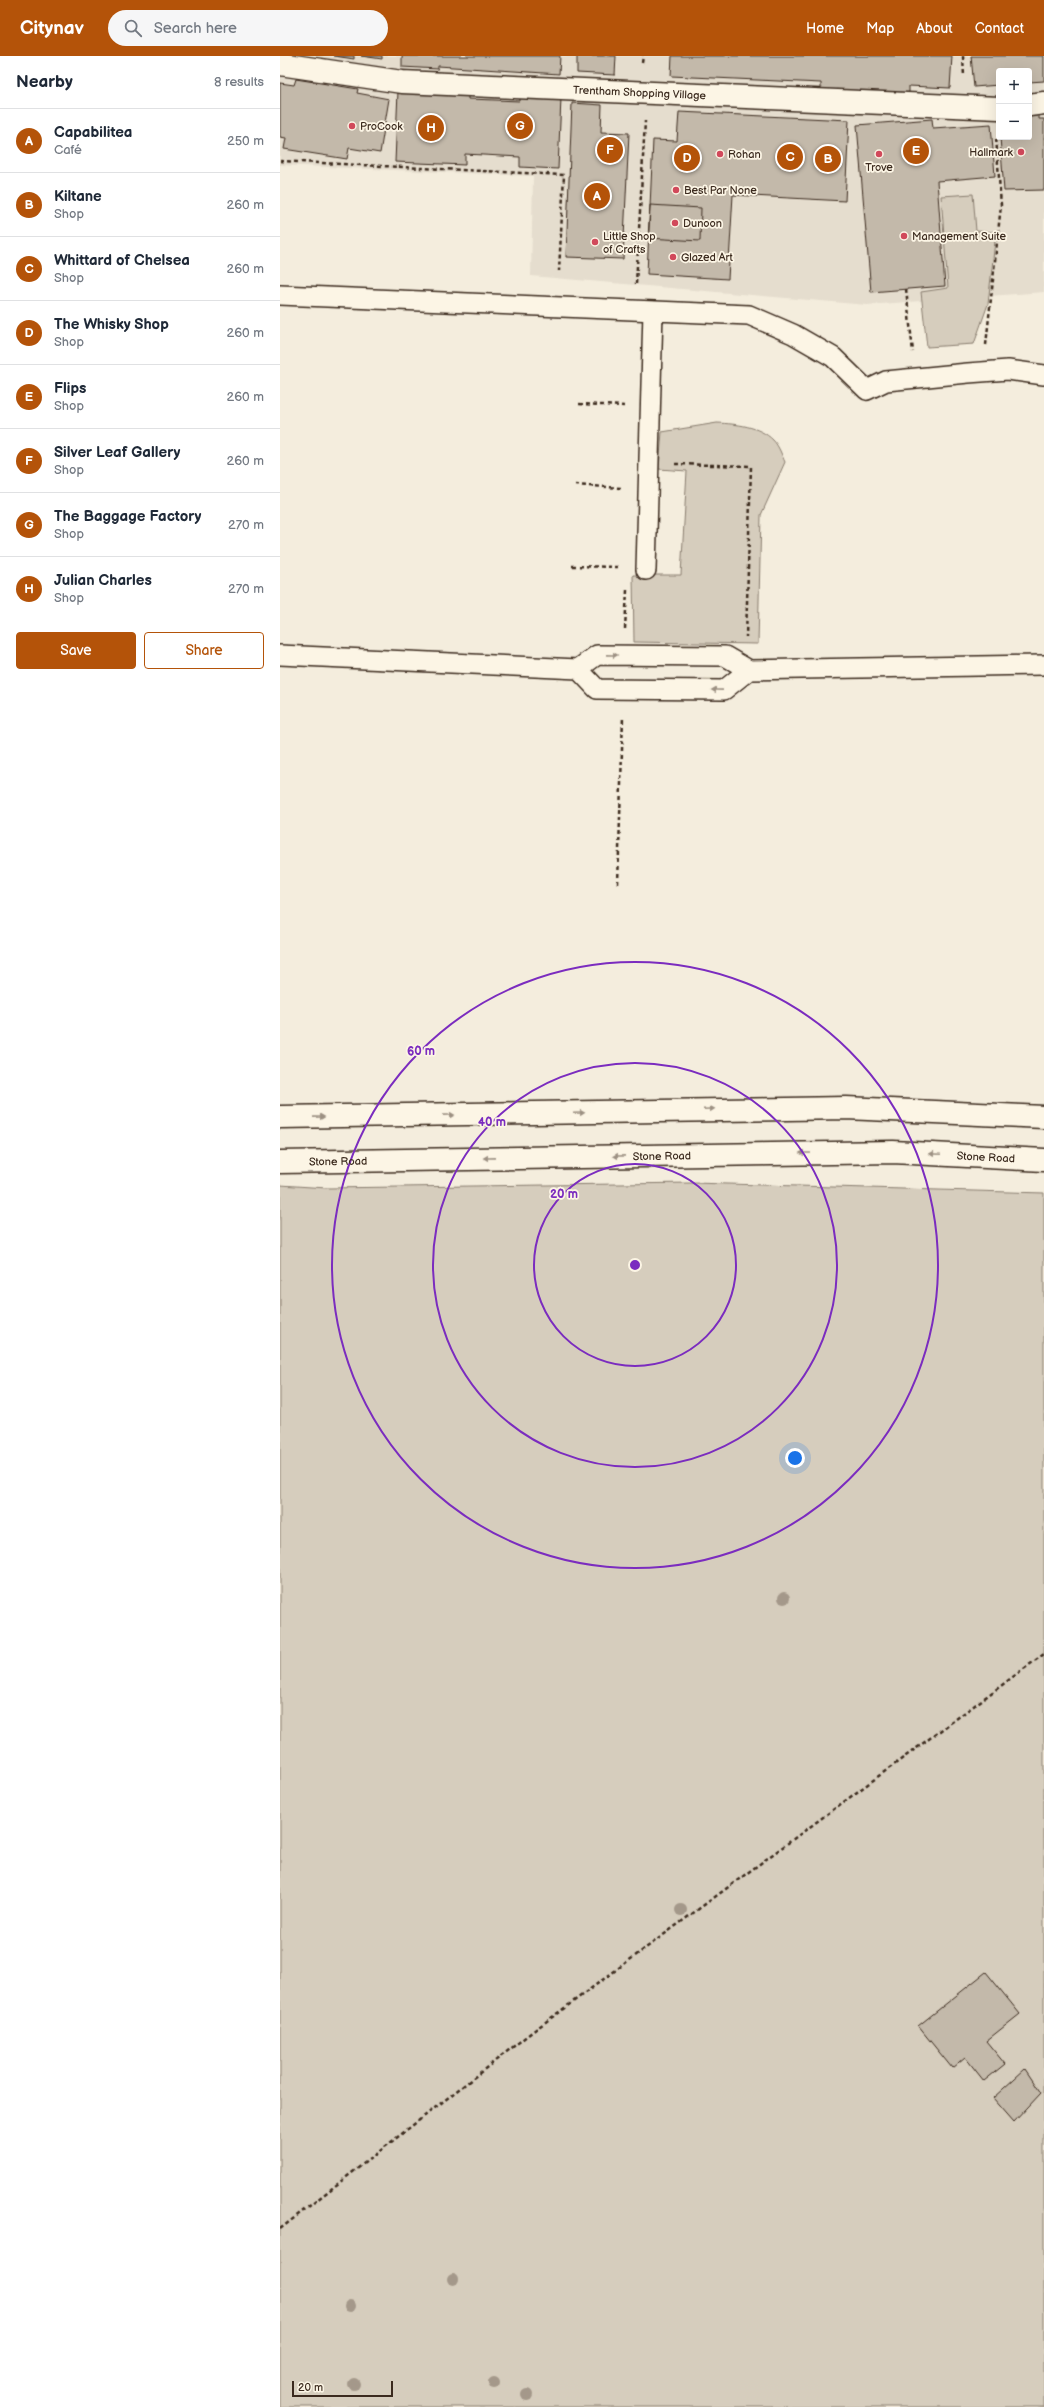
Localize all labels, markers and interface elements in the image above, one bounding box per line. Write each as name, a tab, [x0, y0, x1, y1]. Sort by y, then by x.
search box	[108, 10, 388, 46]
text: Citynav	[20, 17, 84, 40]
icon: search	[122, 17, 144, 39]
text: Search here	[154, 19, 237, 38]
text: Home	[806, 20, 844, 37]
text: Map	[866, 20, 894, 37]
text: About	[916, 20, 953, 37]
text: Contact	[975, 20, 1024, 37]
map controls	[996, 68, 1032, 140]
button: +	[996, 68, 1032, 104]
text: Nearby	[16, 72, 73, 92]
text: 8 results	[214, 74, 264, 90]
street label: Trentham Shopping Village	[573, 83, 707, 102]
button: −	[996, 104, 1032, 140]
pin: G	[507, 111, 533, 141]
pin: H	[418, 113, 444, 143]
place label: ProCook	[360, 120, 403, 133]
marker: ProCook	[347, 121, 357, 131]
text: Capabilitea	[54, 123, 132, 142]
text: A	[25, 133, 33, 149]
text: 250 m	[227, 133, 264, 149]
pin: F	[597, 135, 623, 165]
pin: E	[903, 136, 929, 166]
text: Café	[54, 142, 82, 158]
pin: C	[777, 142, 803, 172]
pin: D	[674, 143, 700, 173]
pin: B	[815, 144, 841, 174]
place label: Hallmark	[969, 146, 1014, 159]
marker: Hallmark	[1016, 147, 1026, 157]
place label: Rohan	[728, 148, 761, 161]
marker: Rohan	[715, 149, 725, 159]
marker: Trove	[874, 149, 884, 159]
place label: Trove	[865, 161, 893, 174]
pin: A	[584, 181, 610, 211]
place label: Best Par None	[684, 184, 757, 197]
marker: Best Par None	[671, 185, 681, 195]
text: Kiltane	[54, 187, 102, 206]
text: B	[24, 197, 34, 213]
text: 260 m	[226, 197, 264, 213]
text: Shop	[54, 206, 84, 222]
place label: Dunoon	[683, 217, 722, 230]
marker: Dunoon	[670, 218, 680, 228]
place label: Little Shop of Crafts	[603, 230, 656, 256]
place label: Management Suite	[912, 230, 1006, 243]
marker: Management Suite	[899, 231, 909, 241]
marker: Little Shop of Crafts	[590, 237, 600, 247]
text: Whittard of Chelsea	[54, 251, 190, 270]
place label: Glazed Art	[681, 251, 734, 264]
marker: Glazed Art	[668, 252, 678, 262]
text: C	[24, 261, 34, 277]
text: 260 m	[226, 261, 264, 277]
text: Shop	[54, 270, 84, 286]
text: The Whisky Shop	[54, 315, 169, 334]
text: D	[24, 325, 34, 341]
text: 260 m	[226, 325, 264, 341]
text: Shop	[54, 334, 84, 350]
text: Flips	[54, 379, 87, 398]
text: E	[25, 389, 33, 405]
text: 260 m	[226, 389, 264, 405]
text: Shop	[54, 398, 84, 414]
text: Silver Leaf Gallery	[54, 443, 180, 462]
text: F	[25, 453, 33, 469]
text: 260 m	[226, 453, 264, 469]
text: Shop	[54, 462, 84, 478]
text: The Baggage Factory	[54, 507, 201, 526]
text: G	[24, 517, 34, 533]
text: 270 m	[228, 517, 264, 533]
text: Shop	[54, 526, 84, 542]
text: Julian Charles	[54, 571, 152, 590]
text: H	[24, 581, 34, 597]
text: 270 m	[228, 581, 264, 597]
text: Shop	[54, 590, 84, 606]
button: Save	[16, 632, 136, 669]
button: Share	[144, 632, 264, 669]
one-way arrow	[606, 652, 619, 658]
one-way arrow	[710, 687, 723, 693]
text: 60 m	[407, 1044, 435, 1059]
one-way arrow	[703, 1106, 716, 1112]
one-way arrow	[573, 1110, 586, 1116]
one-way arrow	[443, 1112, 456, 1118]
one-way arrow	[313, 1113, 325, 1120]
text: 40 m	[478, 1115, 506, 1130]
street label: Stone Road	[633, 1149, 691, 1163]
street label: Stone Road	[956, 1149, 1015, 1165]
one-way arrow	[798, 1150, 811, 1156]
one-way arrow	[928, 1151, 941, 1157]
one-way arrow	[612, 1153, 625, 1159]
street label: Stone Road	[309, 1155, 367, 1169]
one-way arrow	[483, 1155, 495, 1162]
text: 20 m	[550, 1187, 578, 1202]
centre of rings	[628, 1258, 642, 1272]
your location	[785, 1448, 805, 1468]
scale bar	[292, 2379, 393, 2398]
text: 20 m	[298, 2381, 323, 2394]

